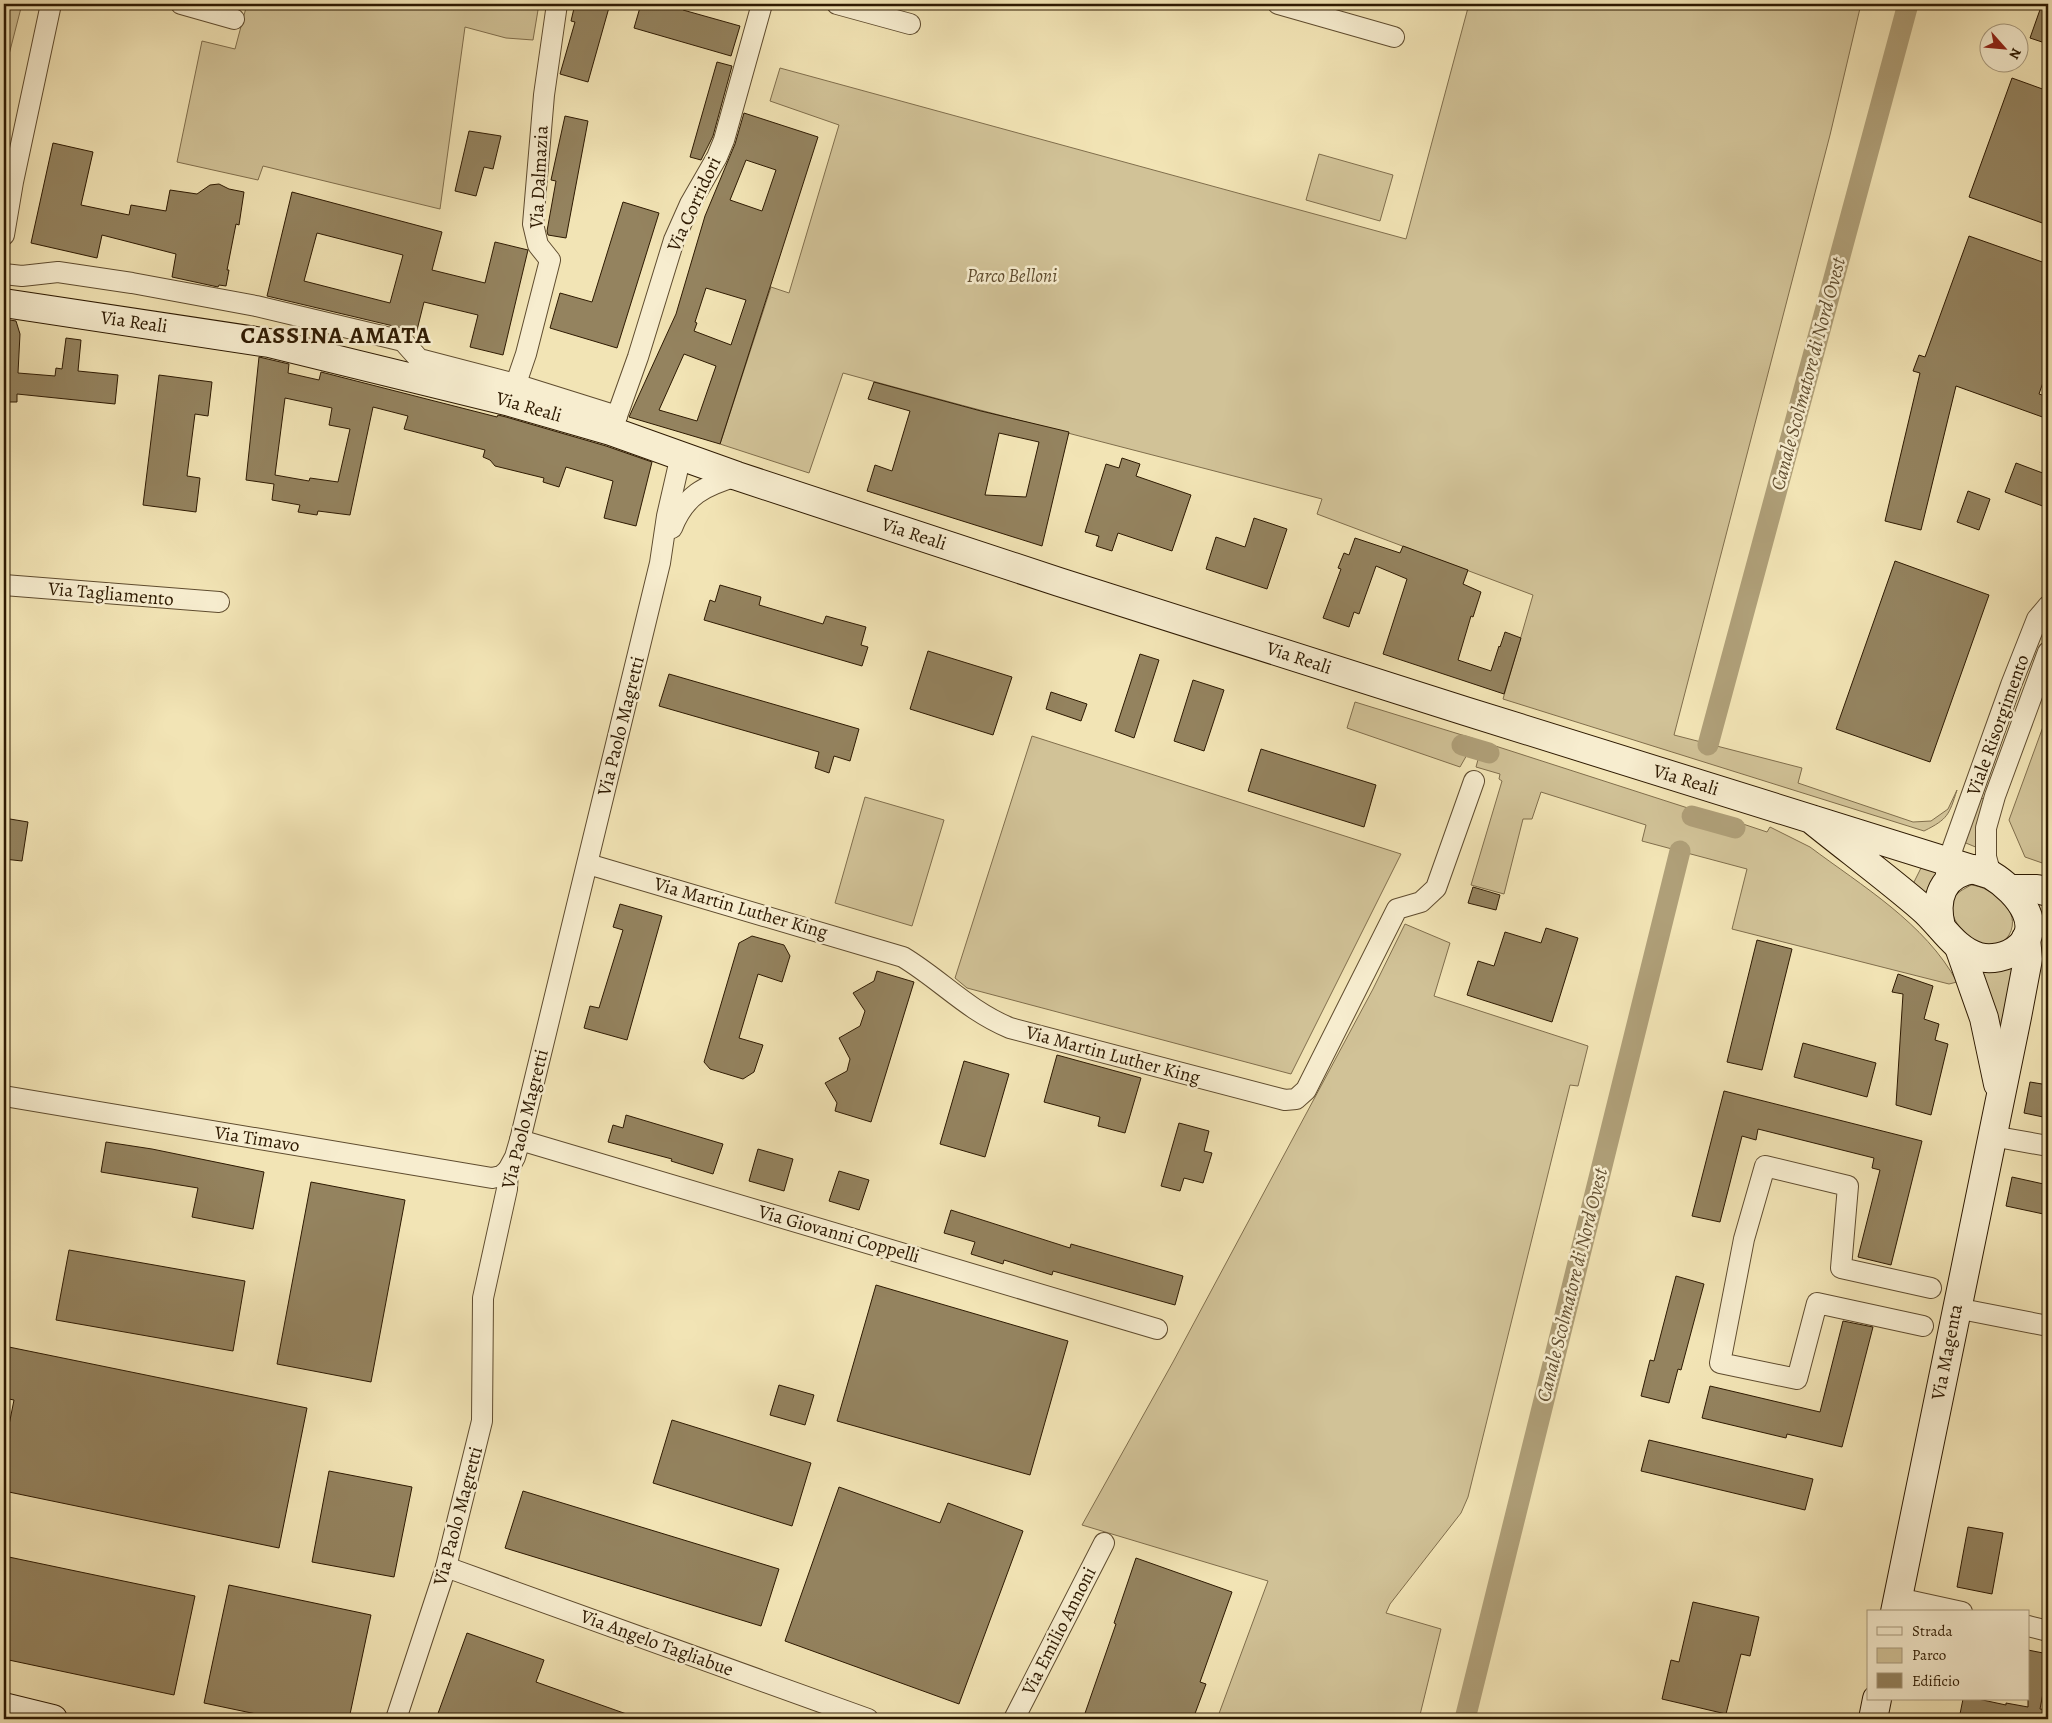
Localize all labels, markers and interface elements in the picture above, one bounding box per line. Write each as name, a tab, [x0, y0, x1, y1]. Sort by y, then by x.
north arrow	[1980, 22, 2030, 72]
text: N	[2004, 45, 2026, 63]
street label: Via Dalmazia	[523, 125, 555, 230]
street label: Via Corridori	[660, 152, 727, 257]
water label: Canale Scolmatore di Nord Ovest	[1764, 253, 1852, 493]
park label: Parco Belloni	[967, 263, 1057, 289]
street label: Via Reali	[98, 304, 169, 340]
district label: CASSINA AMATA	[241, 319, 431, 351]
street label: Via Reali	[492, 385, 565, 429]
street label: Via Reali	[877, 511, 950, 557]
street label: Via Tagliamento	[46, 575, 175, 612]
street label: Via Reali	[1262, 635, 1335, 681]
street label: Viale Risorgimento	[1960, 651, 2036, 800]
street label: Via Paolo Magretti	[591, 654, 651, 799]
street label: Via Reali	[1649, 757, 1722, 802]
street label: Via Martin Luther King	[650, 870, 831, 945]
street label: Via Martin Luther King	[1022, 1019, 1204, 1091]
street label: Via Paolo Magretti	[495, 1047, 555, 1192]
street label: Via Timavo	[212, 1119, 301, 1159]
water label: Canale Scolmatore di Nord Ovest	[1530, 1164, 1614, 1405]
street label: Via Giovanni Coppelli	[754, 1198, 923, 1269]
street label: Via Magenta	[1925, 1302, 1969, 1403]
street label: Via Paolo Magretti	[427, 1444, 489, 1589]
street label: Via Emilio Annoni	[1015, 1562, 1103, 1700]
street label: Via Angelo Tagliabue	[576, 1603, 737, 1683]
legend	[1867, 1610, 2030, 1700]
text: Strada	[1912, 1621, 1953, 1641]
text: Parco	[1912, 1645, 1946, 1665]
text: Edificio	[1912, 1671, 1960, 1691]

